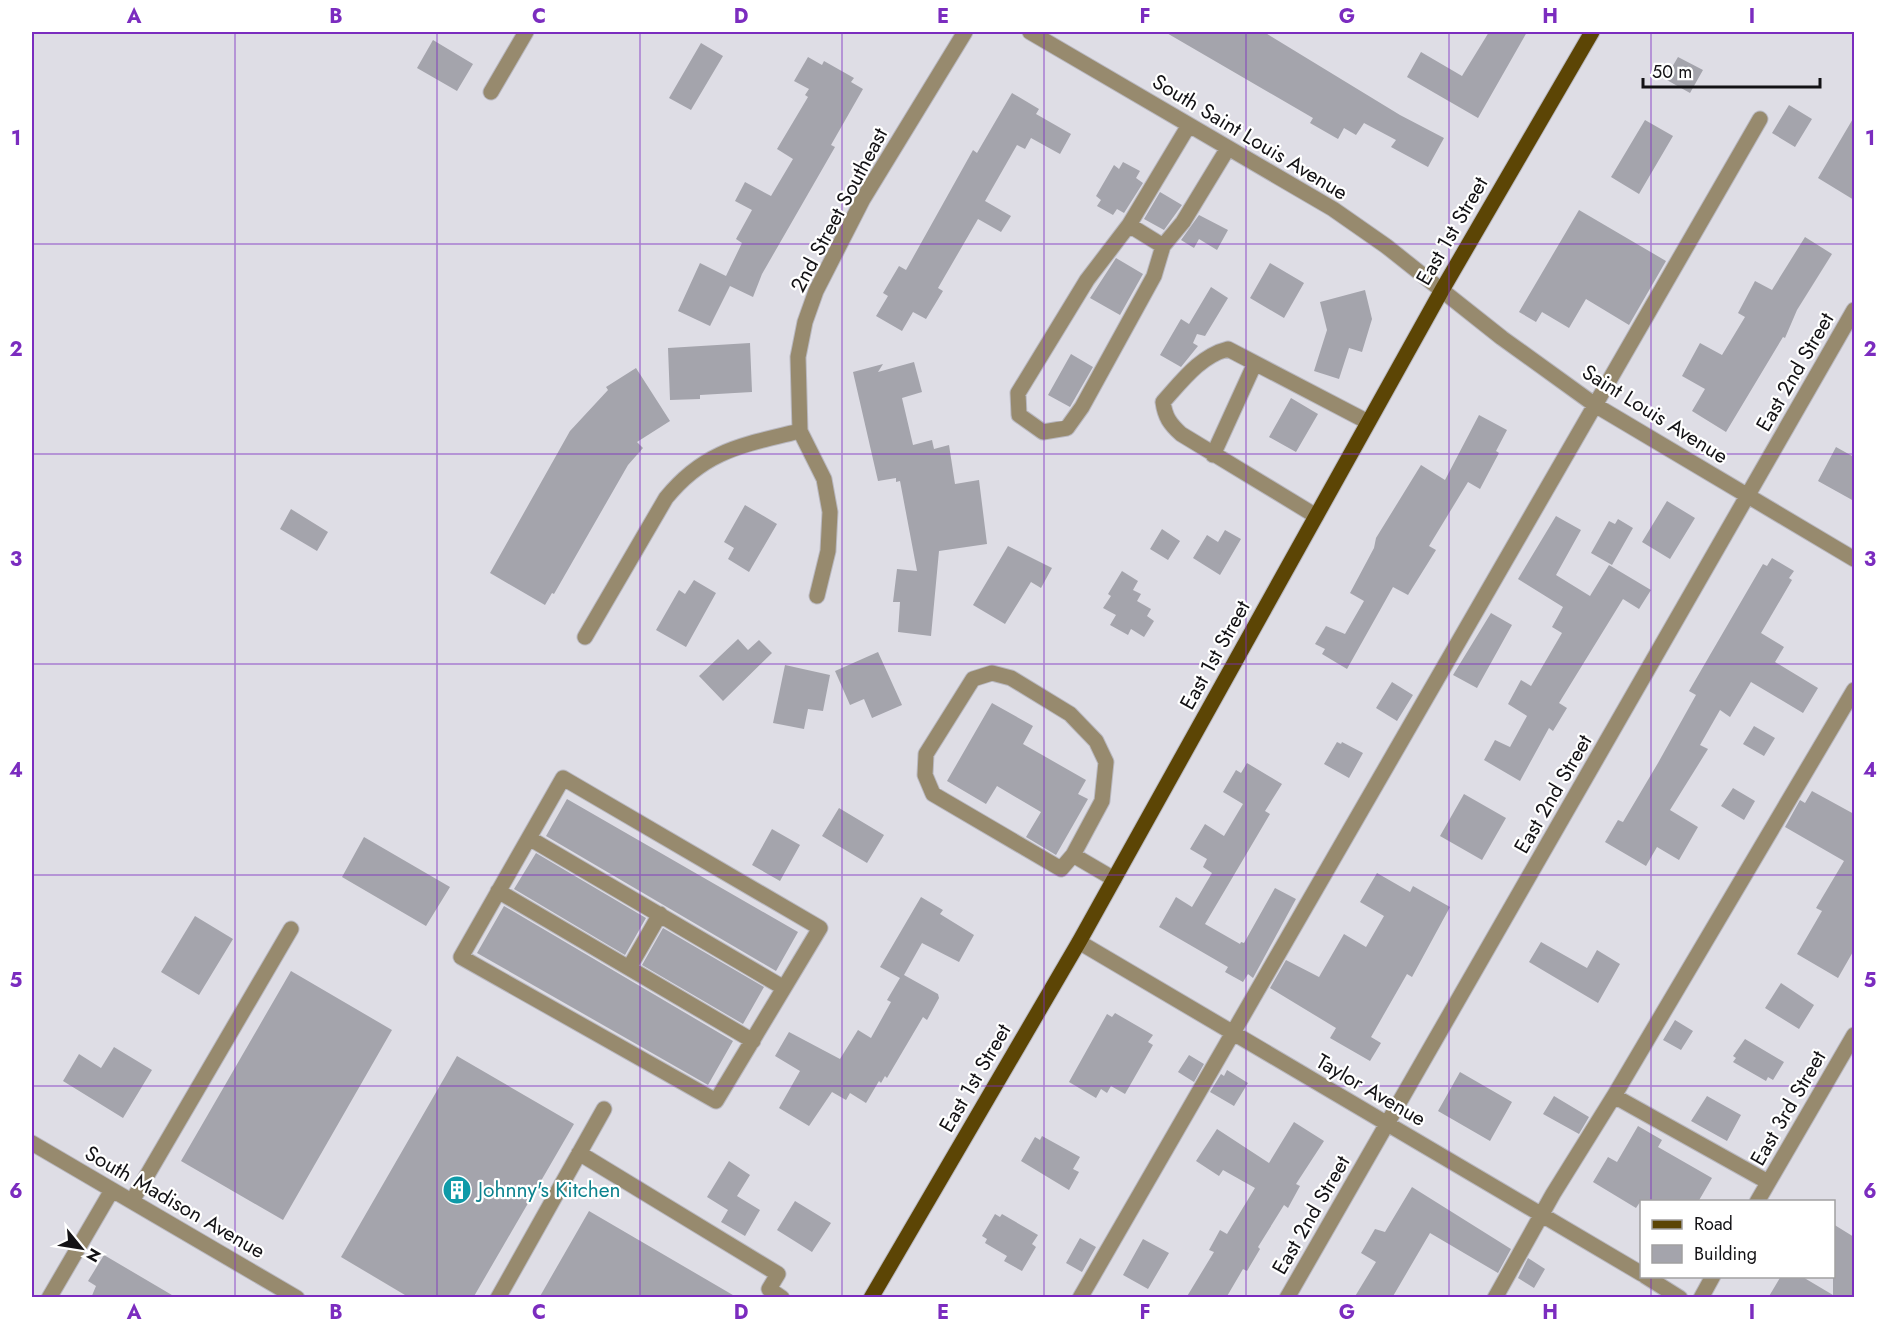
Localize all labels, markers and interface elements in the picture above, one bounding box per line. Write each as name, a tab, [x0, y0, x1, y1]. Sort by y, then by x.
text: A	[126, 2, 142, 31]
text: B	[329, 2, 343, 31]
text: C	[532, 2, 546, 31]
text: D	[734, 2, 748, 31]
text: E	[937, 2, 949, 31]
text: F	[1139, 2, 1151, 31]
text: G	[1339, 2, 1355, 31]
text: H	[1542, 2, 1558, 31]
text: I	[1749, 2, 1755, 31]
scale bar	[1643, 51, 1820, 89]
text: 50 m	[1652, 59, 1692, 85]
street label: South Saint Louis Avenue	[1147, 67, 1354, 207]
street label: 2nd Street Southeast	[783, 123, 895, 297]
text: 1	[11, 124, 21, 153]
text: 1	[1865, 124, 1875, 153]
street label: East 1st Street	[1409, 171, 1495, 291]
street label: East 2nd Street	[1749, 307, 1841, 437]
text: 2	[9, 335, 23, 364]
text: 2	[1863, 335, 1877, 364]
street label: Saint Louis Avenue	[1576, 357, 1734, 471]
text: 3	[10, 545, 22, 574]
text: 3	[1864, 545, 1876, 574]
street label: East 1st Street	[1173, 595, 1257, 715]
street label: East 2nd Street	[1507, 729, 1599, 859]
text: 4	[9, 756, 23, 785]
text: 4	[1863, 756, 1877, 785]
text: 5	[10, 966, 23, 995]
text: 5	[1864, 966, 1877, 995]
street label: East 1st Street	[932, 1018, 1018, 1138]
street label: East 3rd Street	[1743, 1045, 1833, 1171]
street label: Taylor Avenue	[1311, 1046, 1432, 1134]
street label: South Madison Avenue	[79, 1138, 271, 1266]
street label: East 2nd Street	[1265, 1150, 1357, 1280]
building icon: Johnny's Kitchen	[441, 1174, 473, 1206]
place label: Johnny's Kitchen	[475, 1175, 621, 1205]
text: 6	[9, 1177, 23, 1206]
text: 6	[1863, 1177, 1877, 1206]
legend	[1640, 1200, 1835, 1278]
text: Road	[1694, 1211, 1733, 1237]
north arrow	[51, 1218, 111, 1278]
text: Building	[1694, 1241, 1757, 1267]
text: N	[80, 1244, 107, 1267]
text: A	[126, 1298, 142, 1327]
text: B	[329, 1298, 343, 1327]
text: C	[532, 1298, 546, 1327]
text: D	[734, 1298, 748, 1327]
text: E	[937, 1298, 949, 1327]
text: F	[1139, 1298, 1151, 1327]
text: G	[1339, 1298, 1355, 1327]
text: H	[1542, 1298, 1558, 1327]
text: I	[1749, 1298, 1755, 1327]

